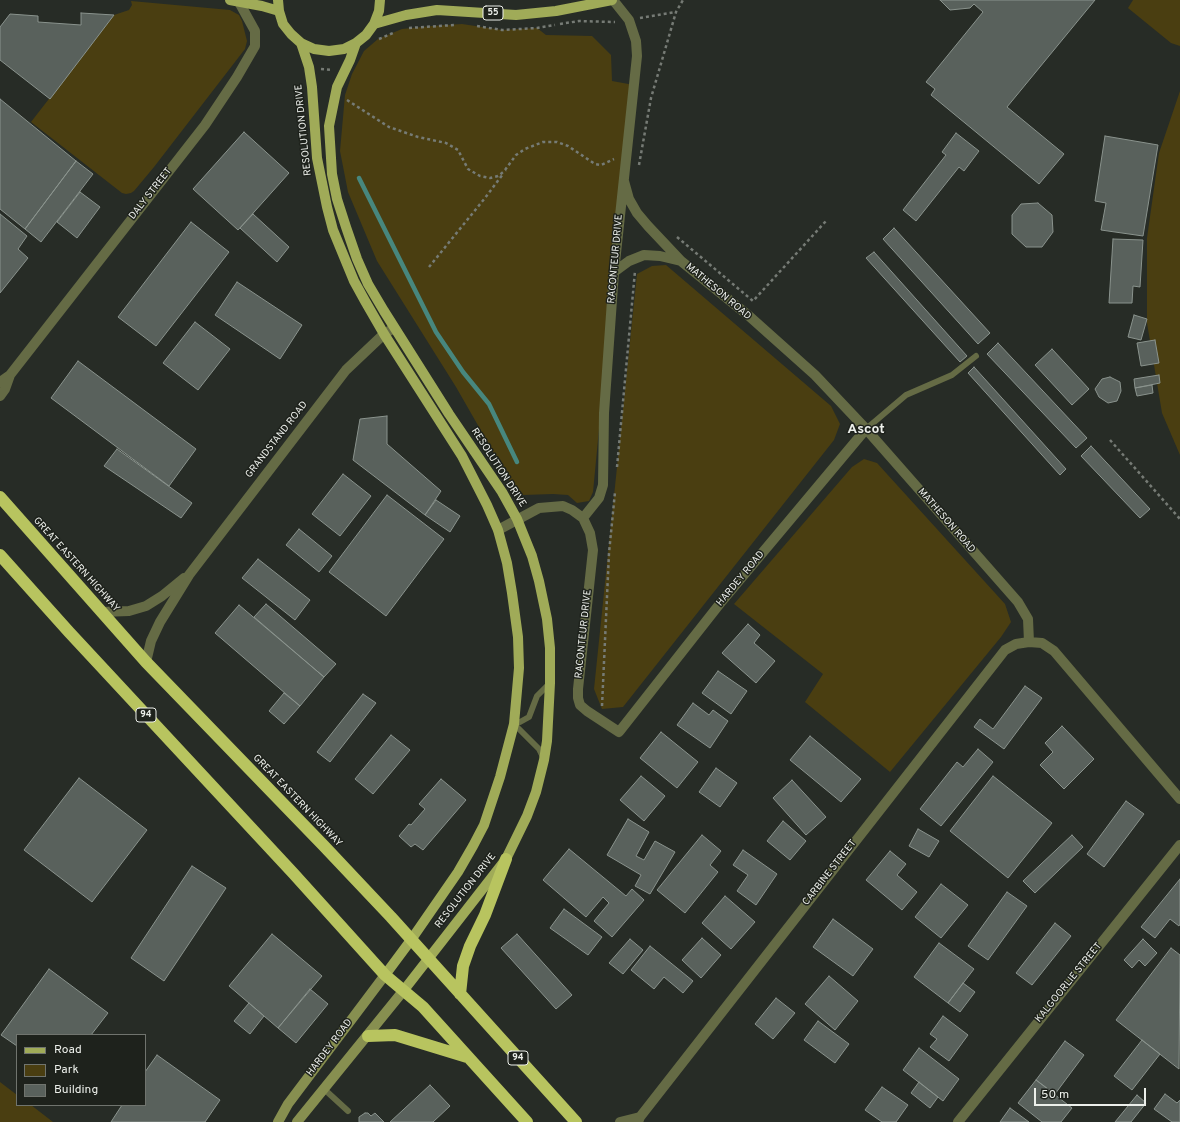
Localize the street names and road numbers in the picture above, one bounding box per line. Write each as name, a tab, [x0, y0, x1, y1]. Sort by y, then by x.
road number: 55	[483, 6, 503, 20]
street label: RESOLUTION DRIVE	[293, 84, 315, 176]
street label: DALY STREET	[127, 166, 175, 222]
street label: RACONTEUR DRIVE	[606, 214, 626, 304]
street label: MATHESON ROAD	[683, 261, 753, 323]
street label: GRANDSTAND ROAD	[243, 399, 311, 481]
street label: RESOLUTION DRIVE	[468, 426, 528, 510]
street label: MATHESON ROAD	[915, 486, 977, 556]
street label: GREAT EASTERN HIGHWAY	[30, 515, 122, 615]
street label: HARDEY ROAD	[714, 549, 768, 609]
street label: RACONTEUR DRIVE	[573, 589, 595, 679]
road number: 94	[136, 708, 156, 722]
street label: GREAT EASTERN HIGHWAY	[250, 752, 344, 850]
street label: CARBINE STREET	[801, 838, 859, 908]
street label: RESOLUTION DRIVE	[433, 851, 499, 931]
street label: KALGOORLIE STREET	[1033, 941, 1105, 1025]
street label: HARDEY ROAD	[305, 1017, 355, 1079]
road number: 94	[508, 1051, 528, 1065]

